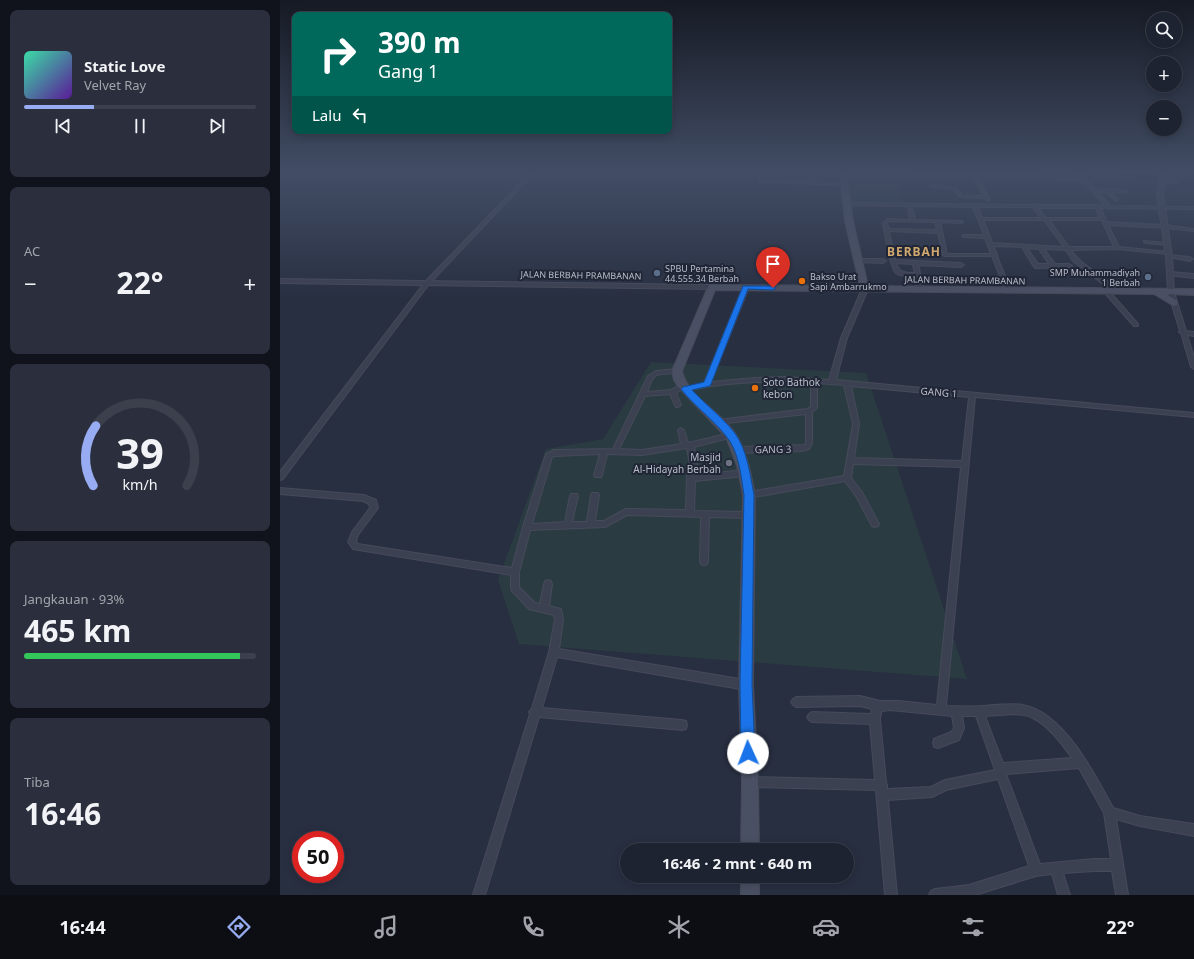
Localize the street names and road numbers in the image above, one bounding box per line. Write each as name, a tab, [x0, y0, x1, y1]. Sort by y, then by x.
street label: JALAN BERBAH PRAMBANAN	[519, 267, 642, 283]
street label: JALAN BERBAH PRAMBANAN	[903, 272, 1026, 288]
street label: GANG 1	[920, 383, 958, 401]
street label: GANG 3	[754, 442, 792, 456]

